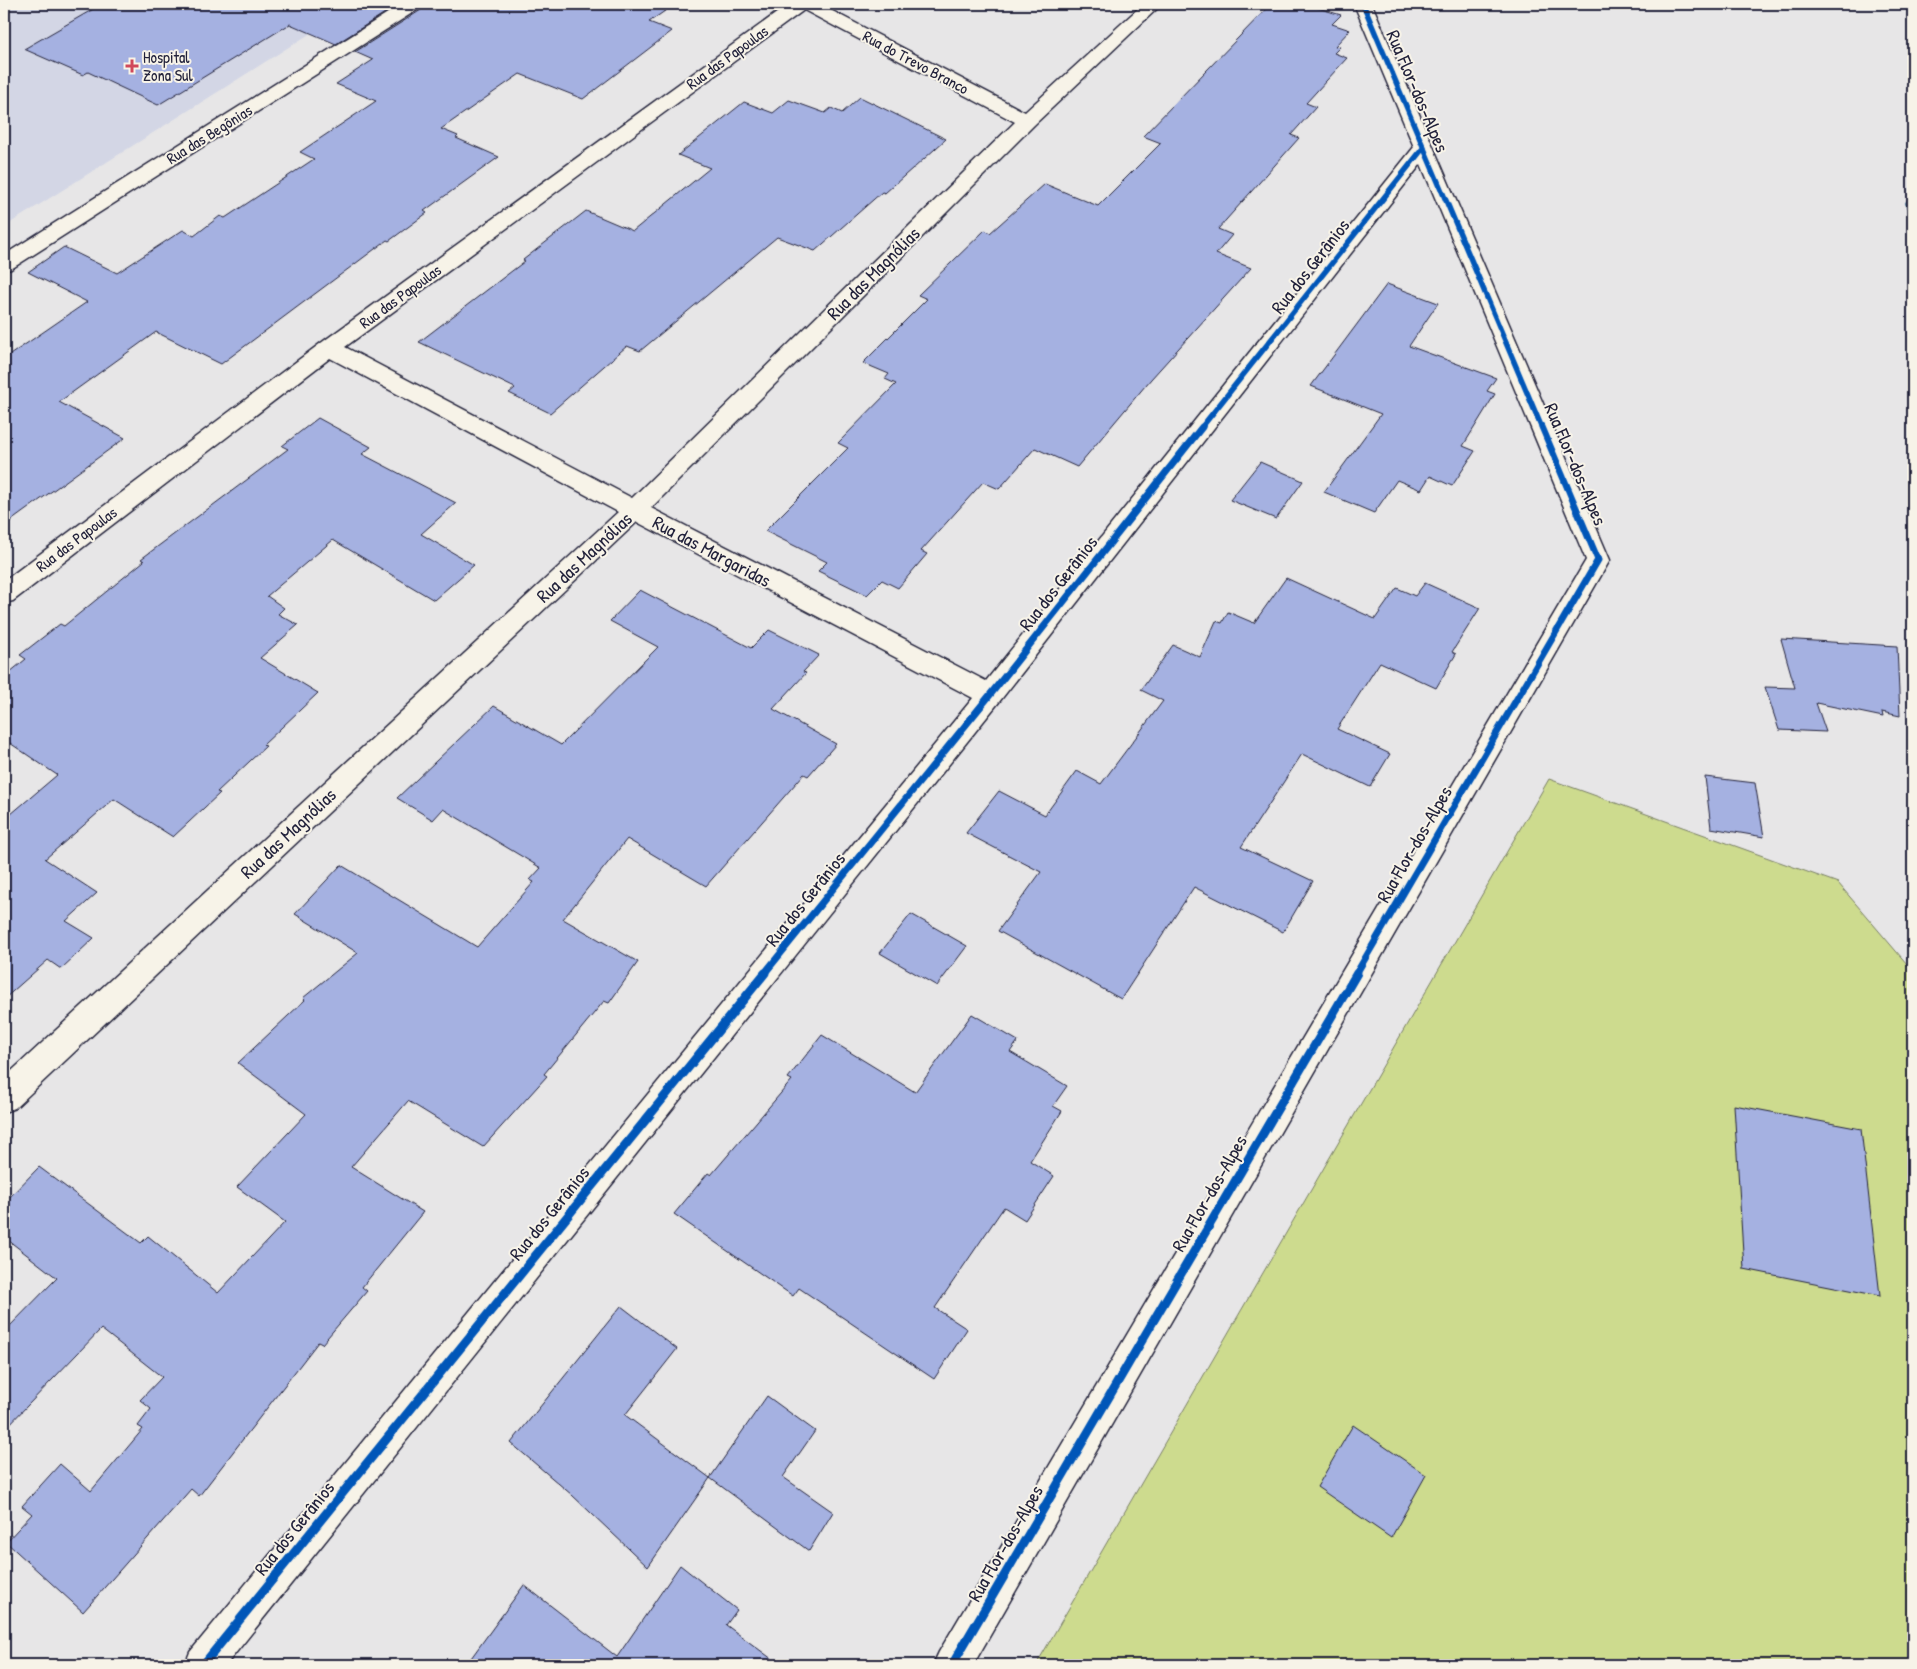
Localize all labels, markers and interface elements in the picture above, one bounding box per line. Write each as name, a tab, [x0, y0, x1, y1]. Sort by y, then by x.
street label: Rua das Papoulas	[682, 20, 772, 94]
street label: Rua do Trevo Branco	[859, 25, 973, 99]
street label: Rua Flor-dos-Alpes	[1381, 26, 1455, 156]
place label: Hospital Zona Sul	[143, 46, 193, 86]
marker: Hospital Zona Sul	[125, 59, 139, 73]
street label: Rua das Begônias	[162, 99, 256, 169]
street label: Rua dos Gerânios	[1265, 213, 1355, 319]
street label: Rua das Magnólias	[821, 221, 925, 325]
street label: Rua das Papoulas	[355, 259, 445, 333]
street label: Rua Flor-dos-Alpes	[1539, 399, 1613, 529]
street label: Rua das Papoulas	[31, 501, 121, 577]
street label: Rua das Magnólias	[530, 506, 638, 608]
street label: Rua das Margaridas	[648, 509, 776, 593]
street label: Rua dos Gerânios	[1013, 530, 1103, 636]
street label: Rua Flor-dos-Alpes	[1370, 781, 1458, 907]
street label: Rua das Magnólias	[234, 782, 342, 884]
street label: Rua dos Gerânios	[759, 846, 851, 952]
street label: Rua Flor-dos-Alpes	[1165, 1130, 1253, 1256]
street label: Rua dos Gerânios	[503, 1160, 595, 1266]
street label: Rua dos Gerânios	[248, 1475, 340, 1581]
street label: Rua Flor-dos-Alpes	[961, 1480, 1049, 1606]

